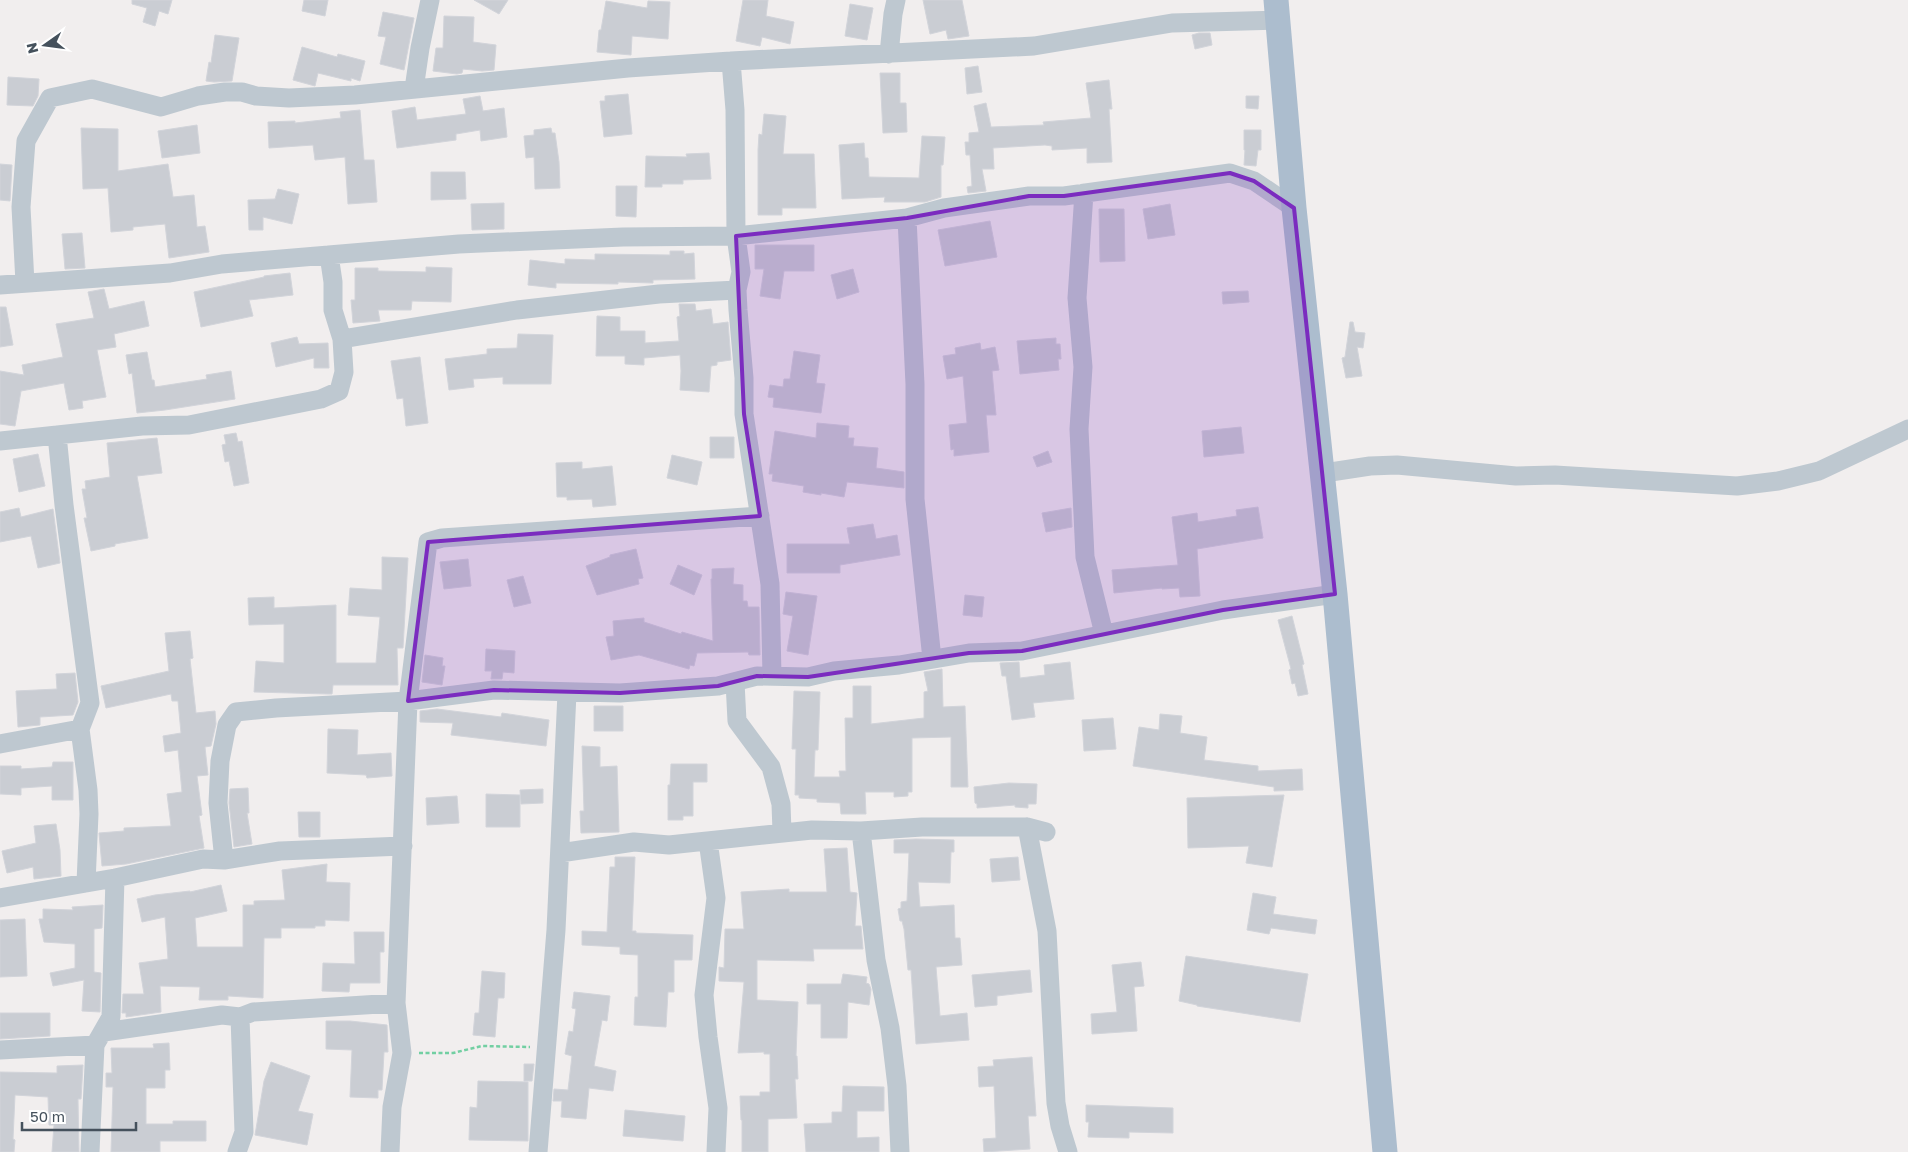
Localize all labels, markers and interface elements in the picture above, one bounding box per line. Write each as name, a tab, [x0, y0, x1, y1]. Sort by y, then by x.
north arrow	[20, 20, 70, 70]
text: N	[22, 41, 41, 55]
scale bar	[22, 1100, 136, 1132]
text: 50 m	[30, 1107, 65, 1125]

